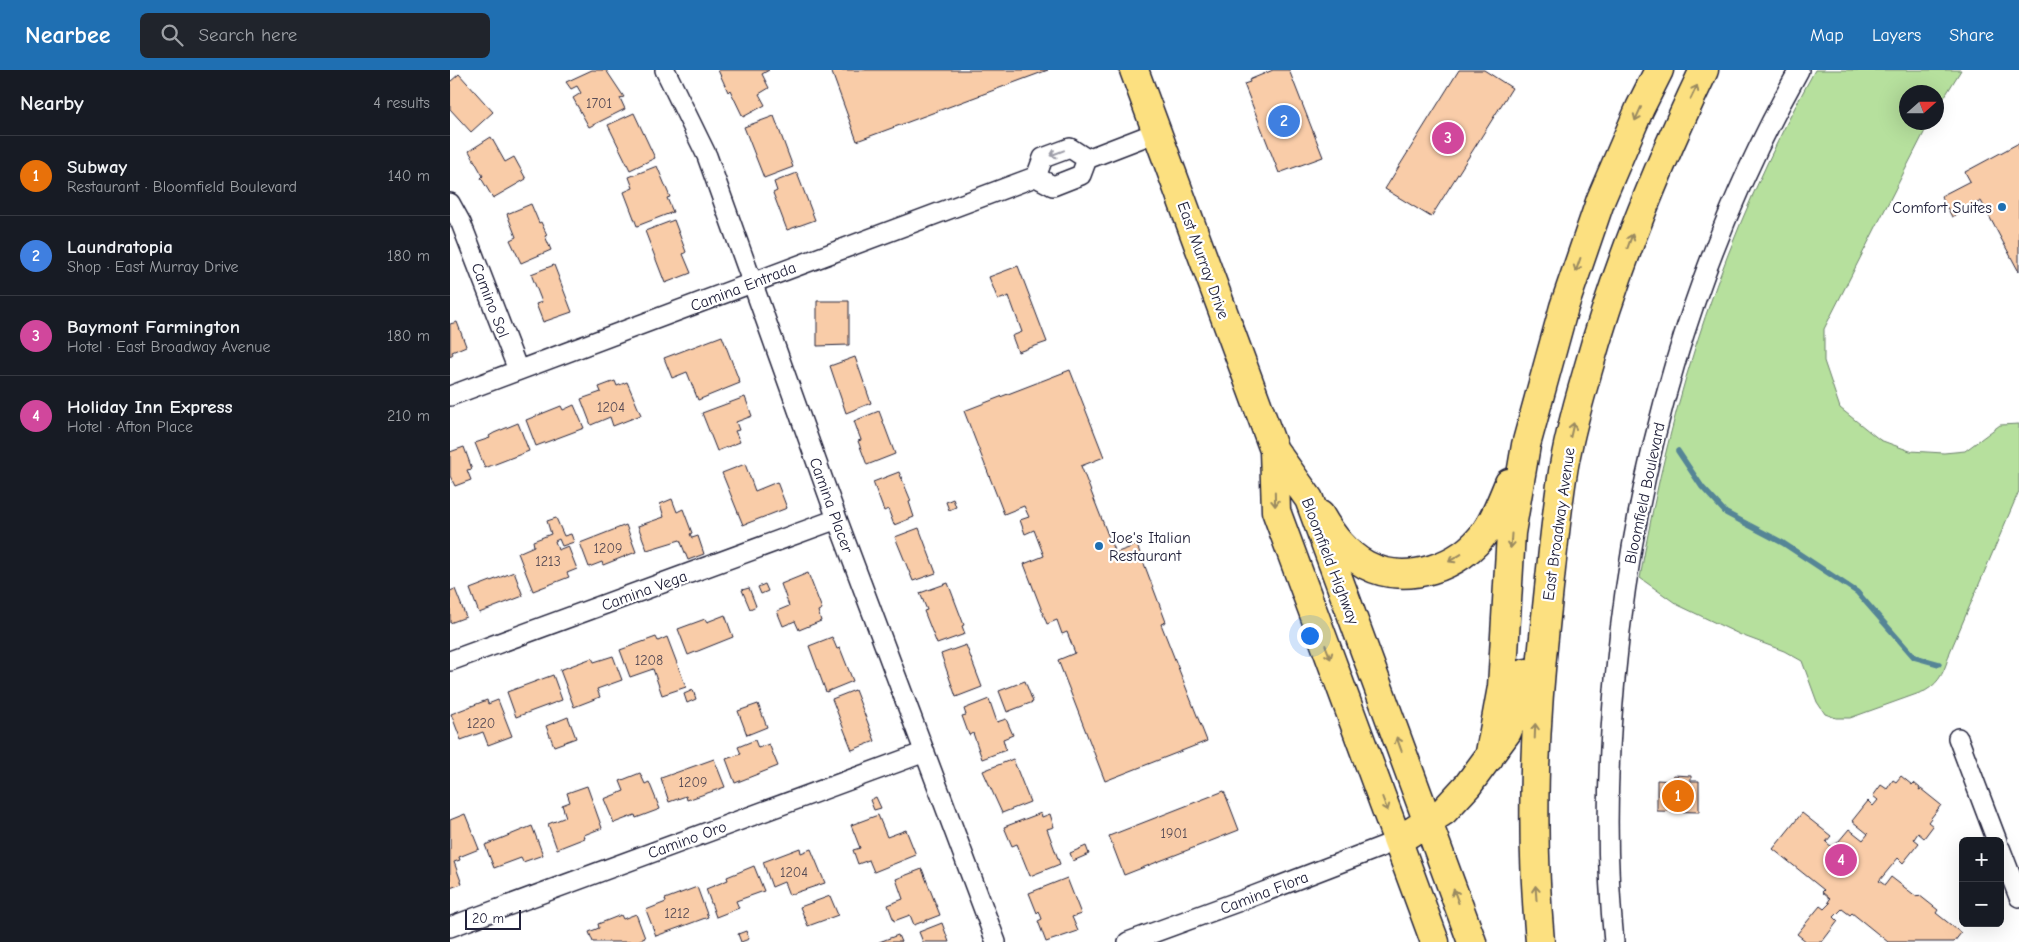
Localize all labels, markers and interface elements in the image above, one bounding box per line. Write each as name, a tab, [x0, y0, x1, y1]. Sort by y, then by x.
search box	[140, 13, 490, 58]
text: Nearbee	[25, 21, 110, 49]
icon: search	[158, 21, 186, 49]
text: Search here	[198, 24, 297, 46]
text: Map	[1810, 25, 1844, 46]
text: Layers	[1872, 25, 1921, 46]
text: Share	[1949, 25, 1994, 46]
one-way arrow	[1690, 85, 1699, 100]
north arrow	[1899, 85, 1944, 130]
text: Nearby	[20, 91, 84, 115]
text: 4 results	[373, 94, 430, 112]
house number: 1701	[586, 95, 612, 112]
pin: 2	[1268, 102, 1300, 140]
one-way arrow	[1632, 106, 1642, 121]
pin: 3	[1432, 119, 1464, 157]
one-way arrow	[1049, 149, 1065, 158]
text: Subway	[67, 156, 127, 178]
text: 1	[33, 167, 39, 185]
text: 140 m	[388, 167, 430, 185]
text: Restaurant · Bloomfield Boulevard	[67, 178, 297, 196]
street label: East Murray Drive	[1173, 199, 1233, 322]
place label: Comfort Suites	[1892, 199, 1992, 217]
marker: Comfort Suites	[1996, 201, 2008, 213]
one-way arrow	[1626, 234, 1635, 249]
text: Laundratopia	[67, 236, 173, 258]
text: 2	[32, 247, 40, 265]
text: 180 m	[387, 247, 430, 265]
one-way arrow	[1573, 257, 1582, 272]
text: Shop · East Murray Drive	[67, 258, 239, 276]
street label: Camina Entrada	[688, 259, 799, 315]
street label: Camino Sol	[468, 261, 513, 340]
text: Baymont Farmington	[67, 316, 240, 338]
text: 3	[32, 327, 40, 345]
text: 180 m	[387, 327, 430, 345]
text: Hotel · East Broadway Avenue	[67, 338, 270, 356]
text: Holiday Inn Express	[67, 396, 233, 418]
house number: 1204	[597, 399, 625, 416]
text: 4	[32, 407, 40, 425]
text: 210 m	[387, 407, 430, 425]
text: Hotel · Afton Place	[67, 418, 193, 436]
street label: Bloomfield Boulevard	[1621, 421, 1669, 566]
one-way arrow	[1568, 422, 1577, 438]
street label: East Broadway Avenue	[1539, 446, 1579, 602]
street label: Camina Placer	[805, 455, 857, 556]
one-way arrow	[1271, 491, 1280, 507]
street label: Bloomfield Highway	[1298, 496, 1363, 628]
place label: Joe's Italian Restaurant	[1109, 529, 1191, 565]
one-way arrow	[1506, 533, 1515, 549]
house number: 1209	[594, 540, 622, 557]
marker: Joe's Italian Restaurant	[1093, 540, 1105, 552]
house number: 1213	[535, 553, 561, 570]
one-way arrow	[1449, 554, 1463, 564]
street label: Camina Vega	[599, 567, 690, 615]
your location	[1297, 623, 1323, 649]
one-way arrow	[1324, 644, 1333, 659]
house number: 1208	[635, 652, 663, 669]
house number: 1220	[467, 715, 495, 732]
one-way arrow	[1530, 723, 1540, 740]
one-way arrow	[1394, 737, 1403, 752]
house number: 1209	[679, 774, 707, 791]
pin: 1	[1662, 777, 1694, 815]
one-way arrow	[1381, 796, 1391, 811]
street label: Camino Oro	[646, 817, 729, 862]
house number: 1901	[1160, 825, 1188, 842]
map controls	[1959, 837, 2004, 927]
button: +	[1959, 837, 2004, 882]
pin: 4	[1825, 841, 1857, 879]
house number: 1204	[780, 864, 808, 881]
street label: Camina Flora	[1218, 868, 1311, 918]
button: −	[1959, 882, 2004, 927]
one-way arrow	[1532, 886, 1541, 902]
one-way arrow	[1450, 889, 1460, 904]
house number: 1212	[664, 905, 690, 922]
scale bar	[465, 907, 521, 930]
text: 20 m	[472, 910, 504, 927]

